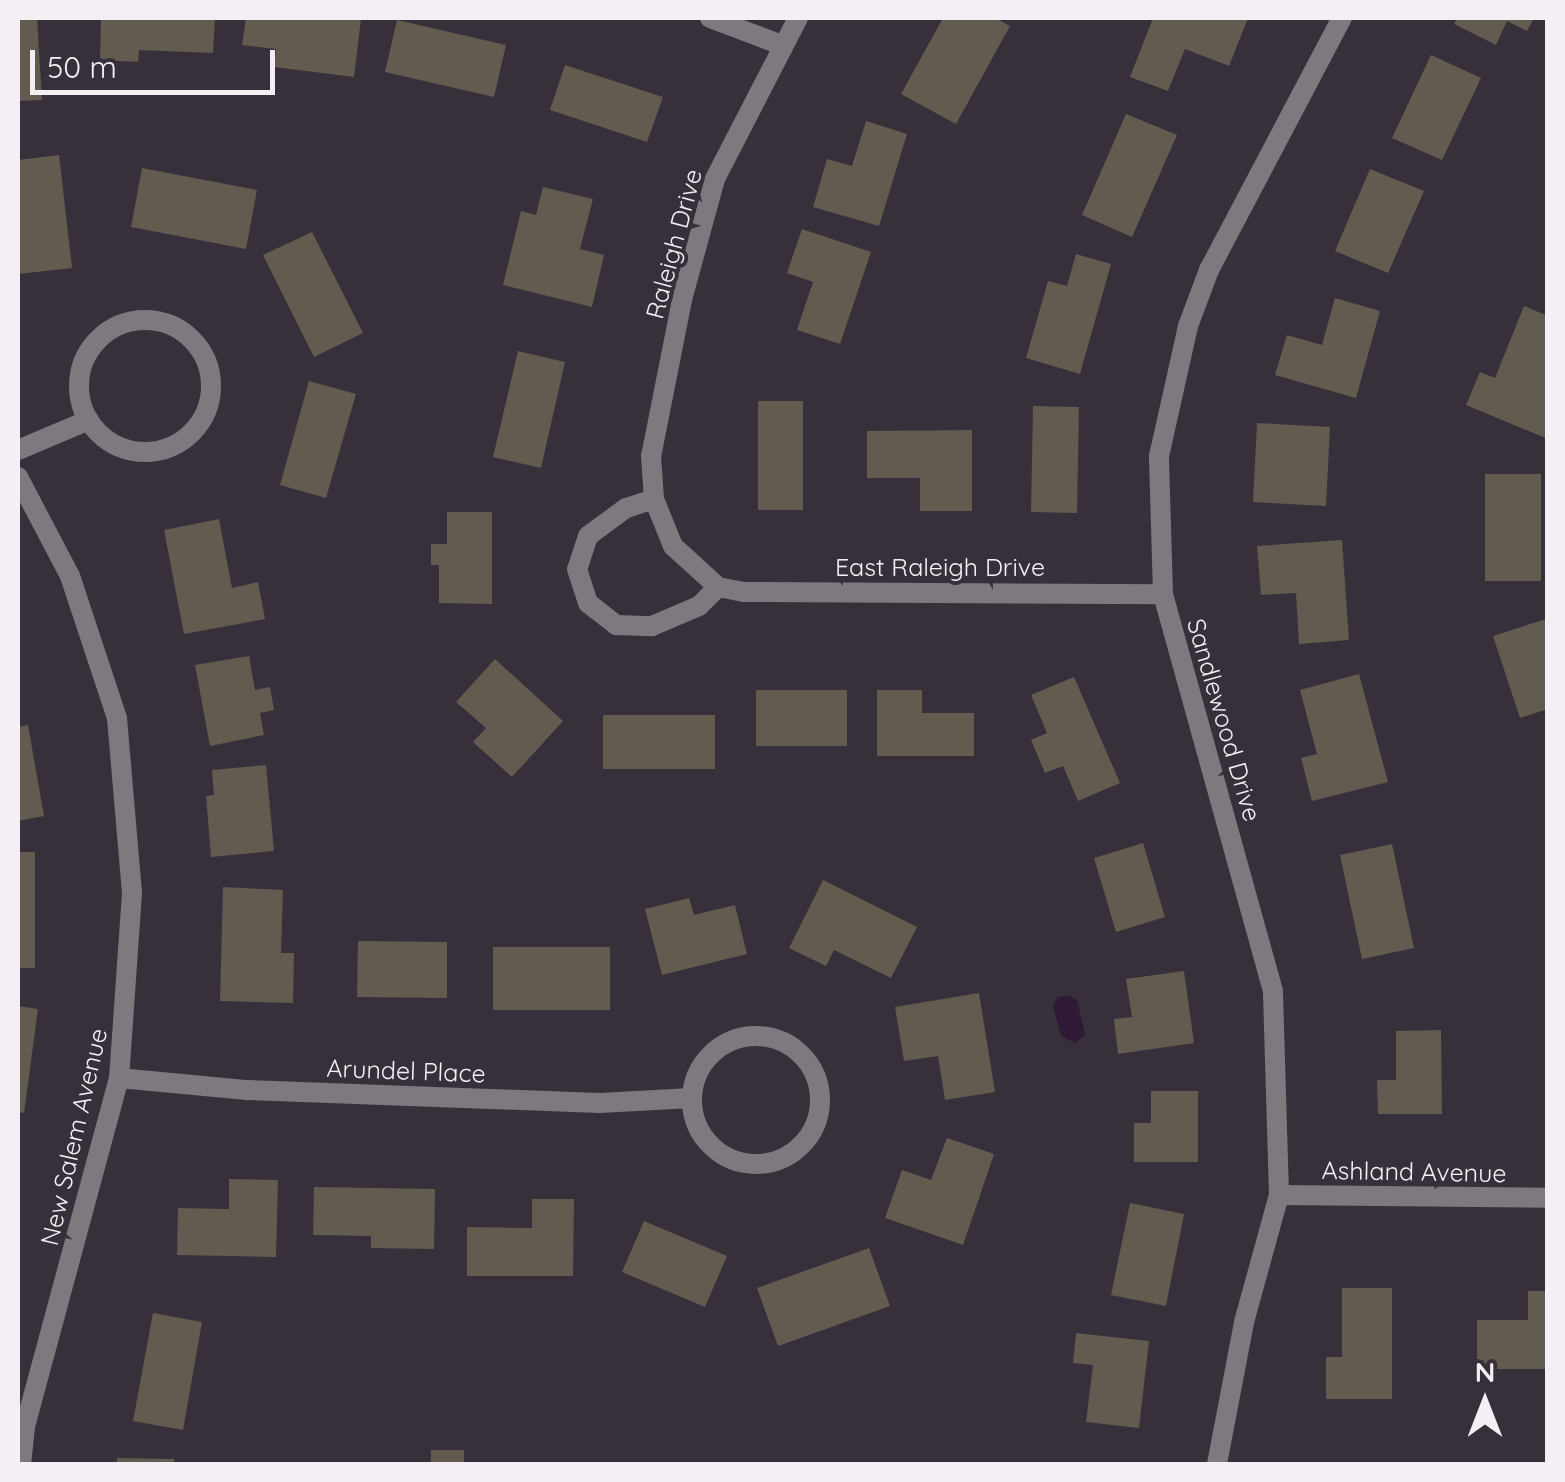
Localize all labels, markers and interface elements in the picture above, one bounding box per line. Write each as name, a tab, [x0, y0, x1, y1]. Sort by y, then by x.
scale bar	[35, 30, 280, 92]
text: 50 m	[47, 48, 117, 86]
street label: Raleigh Drive	[640, 166, 708, 322]
street label: East Raleigh Drive	[835, 552, 1045, 582]
street label: Sandlewood Drive	[1181, 615, 1267, 825]
street label: New Salem Avenue	[34, 1026, 114, 1248]
street label: Arundel Place	[326, 1053, 486, 1089]
street label: Ashland Avenue	[1321, 1155, 1507, 1189]
north arrow	[1435, 1352, 1535, 1452]
text: N	[1475, 1354, 1495, 1389]

